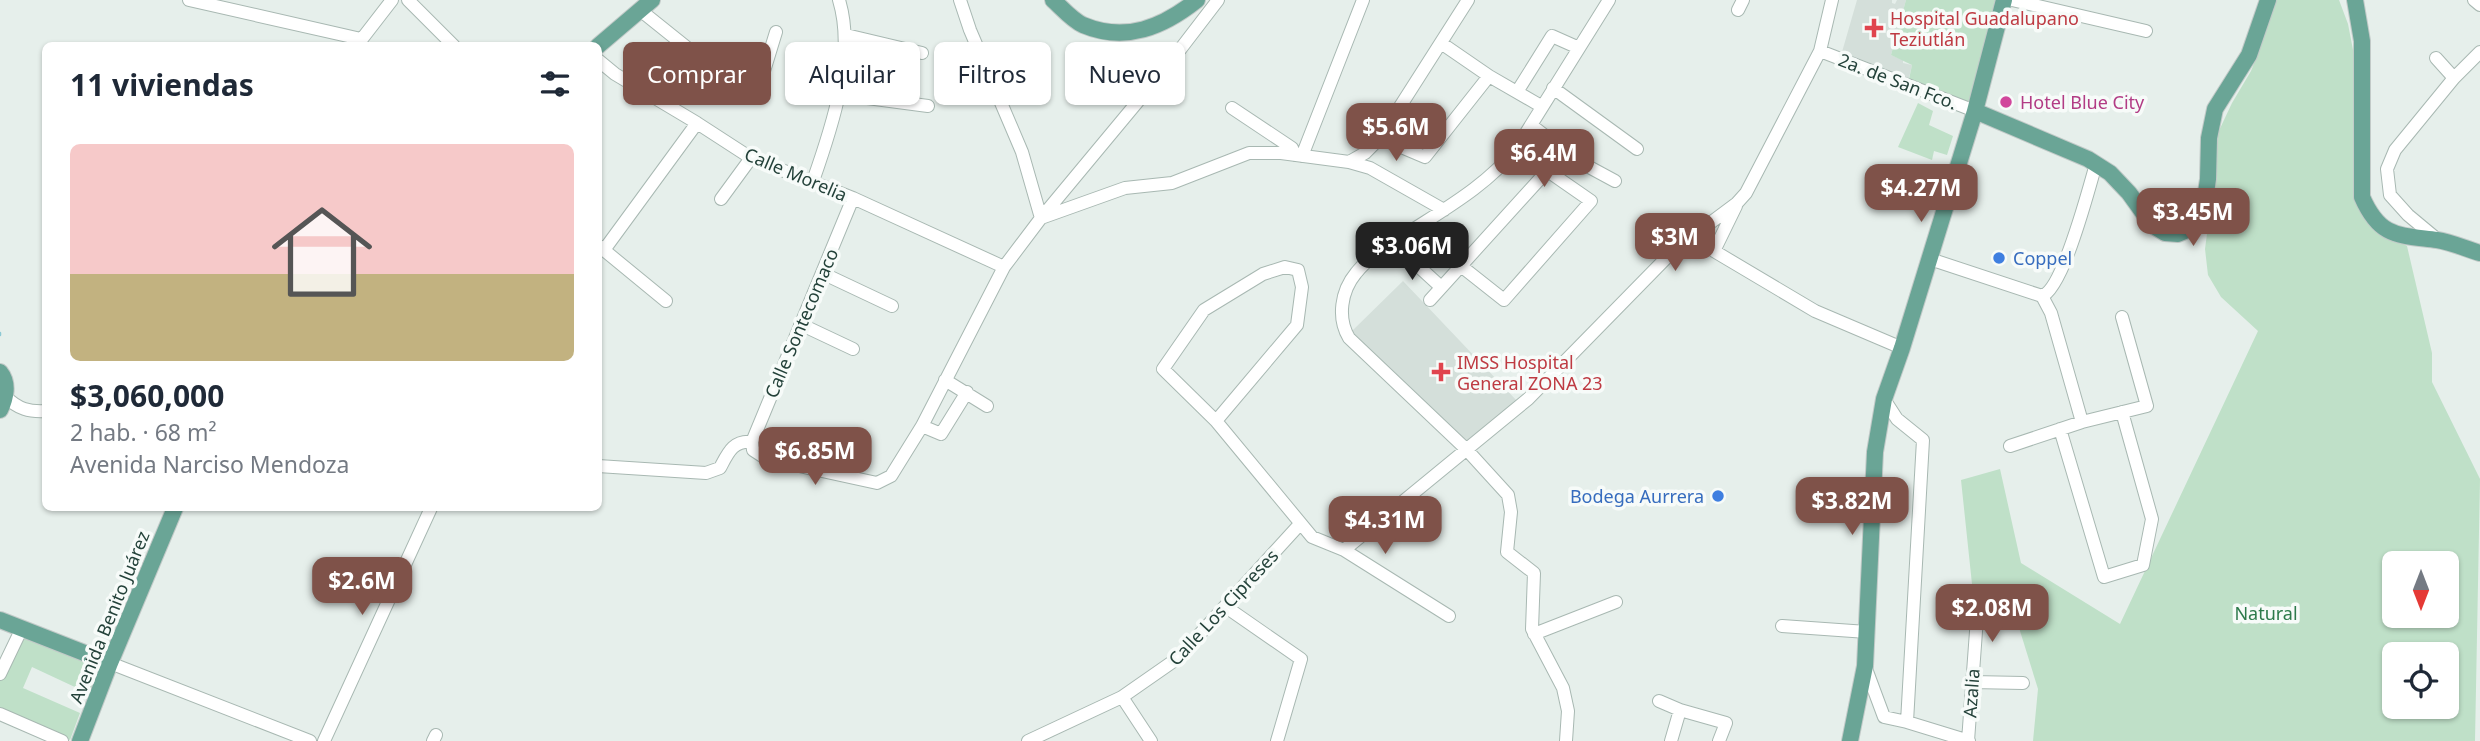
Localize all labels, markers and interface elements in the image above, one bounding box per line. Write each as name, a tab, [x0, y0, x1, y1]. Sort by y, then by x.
place label: Hospital Guadalupano Teziutlán	[1890, 6, 2079, 51]
marker: Hospital Guadalupano Teziutlán	[1864, 18, 1884, 38]
chip: Comprar	[623, 42, 771, 105]
chip: Alquilar	[785, 42, 920, 105]
chip: Filtros	[934, 42, 1051, 105]
chip: Nuevo	[1065, 42, 1185, 105]
street label: 2a. de San Fco.	[1835, 47, 1961, 115]
text: 11 viviendas	[70, 64, 254, 105]
icon: filters	[536, 65, 574, 103]
place label: Hotel Blue City	[2020, 90, 2145, 114]
marker: Hotel Blue City	[1998, 94, 2014, 110]
pin: $5.6M	[1347, 104, 1445, 163]
text: $5.6M	[1362, 110, 1430, 142]
pin: $6.4M	[1495, 130, 1593, 189]
text: $6.4M	[1510, 136, 1578, 168]
street label: Calle Morelia	[741, 142, 851, 206]
pin: $4.27M	[1864, 164, 1978, 224]
text: $4.27M	[1881, 171, 1961, 203]
pin: $3.45M	[2136, 188, 2250, 248]
icon: home	[259, 189, 385, 315]
text: $3.45M	[2153, 195, 2233, 227]
pin: $3M	[1641, 214, 1709, 273]
text: $3M	[1651, 220, 1699, 252]
pin: $3.06M	[1355, 222, 1469, 282]
text: $3.06M	[1372, 229, 1452, 261]
street label: Calle Sontecomaco	[759, 245, 843, 401]
place label: Coppel	[2013, 246, 2072, 270]
marker: Coppel	[1991, 250, 2007, 266]
place label: IMSS Hospital General ZONA 23	[1457, 350, 1603, 395]
marker: IMSS Hospital General ZONA 23	[1431, 362, 1451, 382]
text: $3,060,000	[70, 375, 224, 416]
text: 2 hab. · 68 m²	[70, 416, 217, 448]
pin: $6.85M	[758, 428, 872, 487]
text: $6.85M	[775, 434, 855, 466]
text: Avenida Narciso Mendoza	[70, 448, 349, 480]
pin: $3.82M	[1795, 477, 1909, 537]
place label: Bodega Aurrera	[1570, 484, 1704, 508]
text: $3.82M	[1812, 484, 1892, 516]
marker: Bodega Aurrera	[1710, 488, 1726, 504]
pin: $4.31M	[1328, 496, 1442, 556]
text: $4.31M	[1345, 503, 1425, 535]
street label: Avenida Benito Juárez	[63, 527, 155, 707]
street label: Calle Los Cipreses	[1163, 544, 1283, 670]
north arrow	[2382, 551, 2459, 628]
map controls	[2382, 551, 2459, 719]
pin: $2.6M	[313, 558, 411, 617]
text: $2.6M	[328, 564, 396, 596]
pin: $2.08M	[1935, 584, 2049, 644]
text: $2.08M	[1952, 591, 2032, 623]
park label: Natural	[2234, 601, 2298, 625]
button: locate	[2382, 642, 2459, 719]
street label: Azalia	[1957, 667, 1985, 719]

